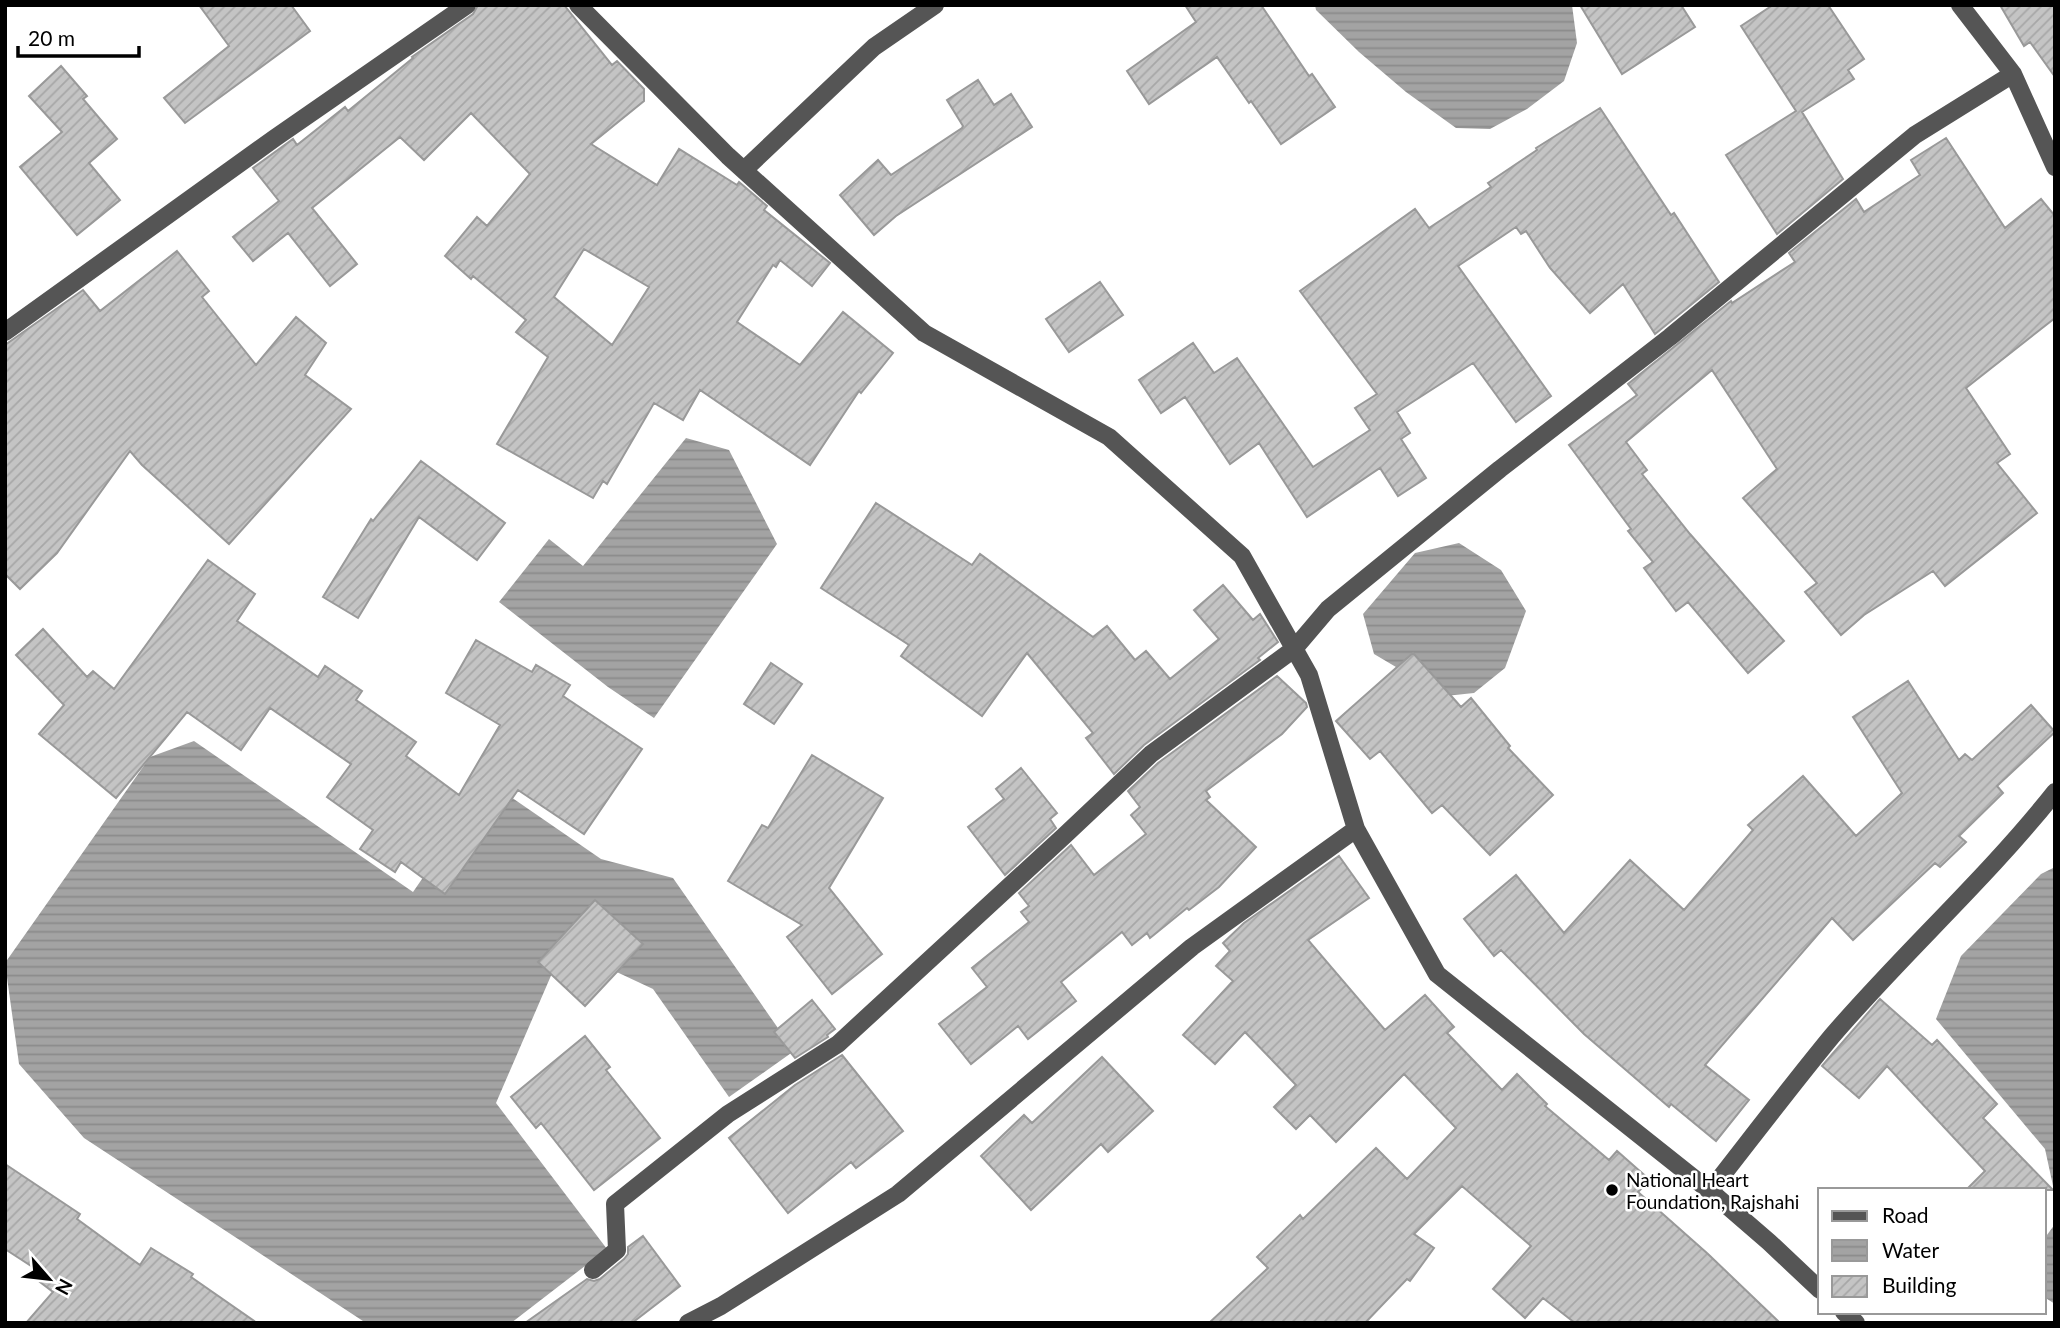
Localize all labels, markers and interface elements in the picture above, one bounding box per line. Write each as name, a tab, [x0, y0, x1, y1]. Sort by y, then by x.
scale bar	[18, 14, 138, 58]
text: 20 m	[28, 25, 75, 50]
place label: National Heart Foundation, Rajshahi	[1626, 1168, 1799, 1213]
marker: National Heart Foundation, Rajshahi	[1604, 1182, 1620, 1198]
legend	[1818, 1188, 2046, 1314]
text: Road	[1882, 1202, 1929, 1227]
text: Water	[1882, 1237, 1939, 1262]
north arrow	[14, 1244, 84, 1314]
text: Building	[1882, 1272, 1957, 1297]
text: N	[51, 1275, 78, 1299]

